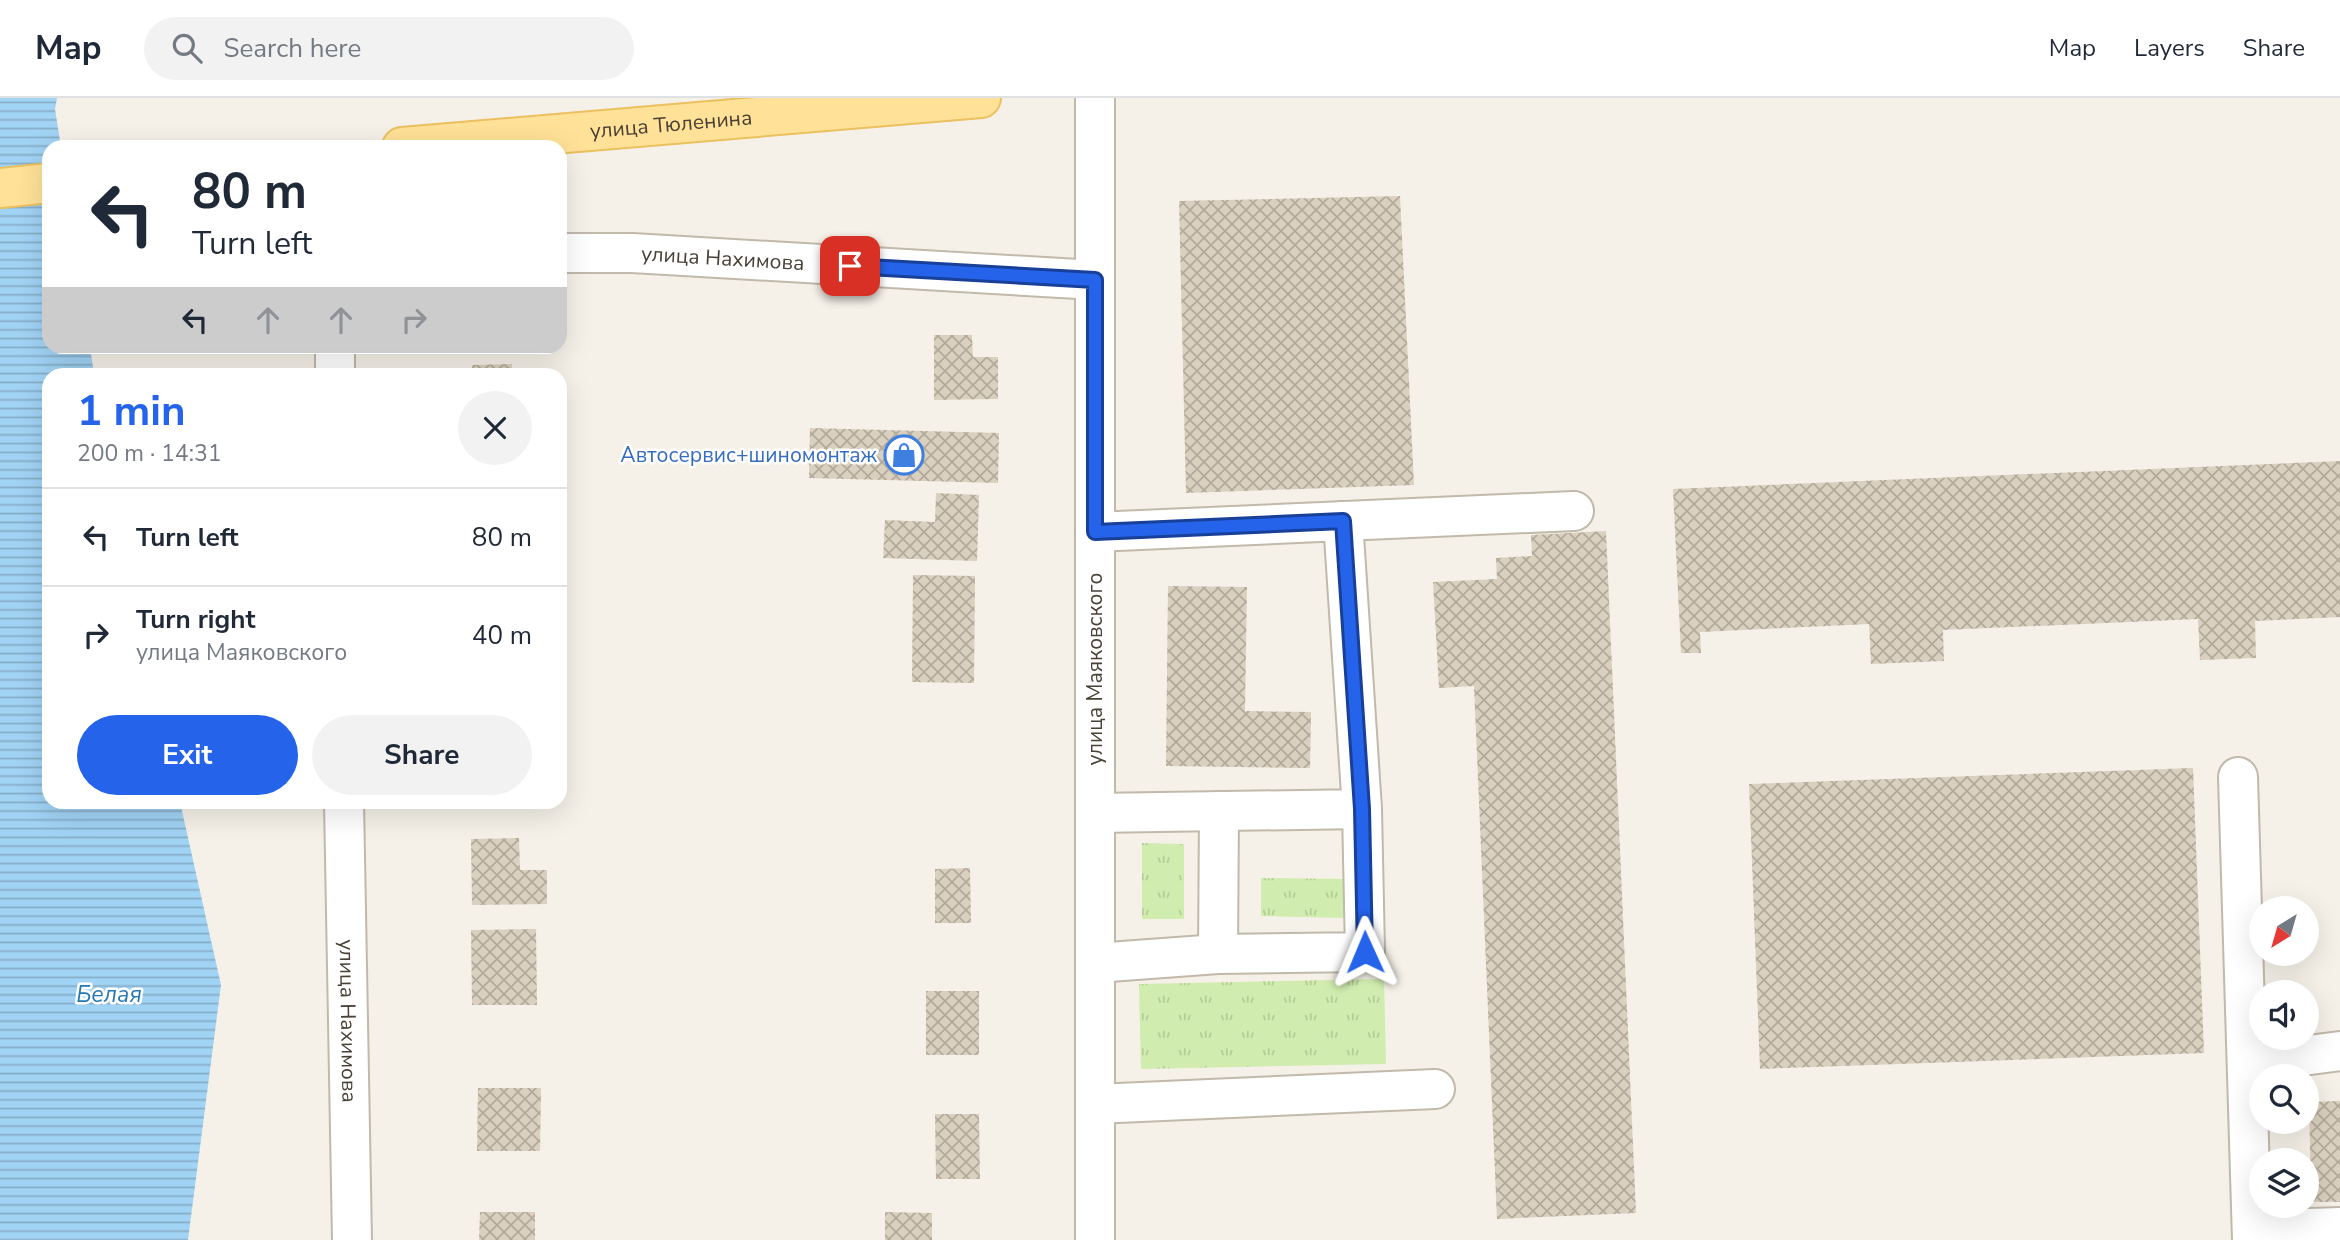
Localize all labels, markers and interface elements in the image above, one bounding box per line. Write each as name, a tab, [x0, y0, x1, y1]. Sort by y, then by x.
search box	[144, 17, 634, 80]
text: Map	[35, 26, 102, 71]
icon: search	[168, 29, 206, 67]
text: Search here	[224, 31, 361, 66]
text: Map	[2049, 32, 2096, 64]
text: Layers	[2134, 32, 2205, 64]
text: Share	[2243, 32, 2305, 64]
street label: улица Тюленина	[589, 103, 753, 145]
text: 80 m	[192, 158, 307, 225]
icon: left	[77, 168, 168, 259]
text: Turn left	[192, 222, 312, 265]
pin	[820, 236, 880, 296]
street label: улица Нахимова	[640, 240, 805, 277]
icon: arrive	[831, 247, 869, 285]
icon: left	[176, 301, 214, 339]
icon: ahead	[249, 301, 287, 339]
icon: ahead	[322, 301, 360, 339]
icon: right	[395, 301, 433, 339]
text: 1 min	[77, 383, 186, 440]
button: close	[458, 391, 532, 465]
shop icon: Автосервис+шиномонтаж	[883, 434, 925, 476]
text: 200 m · 14:31	[77, 438, 222, 469]
place label: Автосервис+шиномонтаж	[620, 441, 878, 469]
icon: left	[77, 518, 115, 556]
text: Turn left	[136, 520, 239, 555]
text: 80 m	[472, 520, 532, 555]
street label: улица Маяковского	[1081, 573, 1109, 765]
text: Turn right	[136, 602, 255, 637]
icon: right	[77, 616, 115, 654]
text: 40 m	[472, 618, 532, 653]
text: улица Маяковского	[136, 637, 347, 668]
button: Exit	[77, 715, 298, 795]
button: Share	[312, 715, 532, 795]
north arrow	[2249, 896, 2319, 966]
map controls	[2249, 896, 2319, 1218]
position arrow	[1328, 915, 1402, 989]
street label: улица Нахимова	[333, 939, 363, 1103]
water label: Белая	[76, 979, 142, 1010]
button: sound	[2249, 980, 2319, 1050]
button: search	[2249, 1064, 2319, 1134]
button: layers	[2249, 1148, 2319, 1218]

